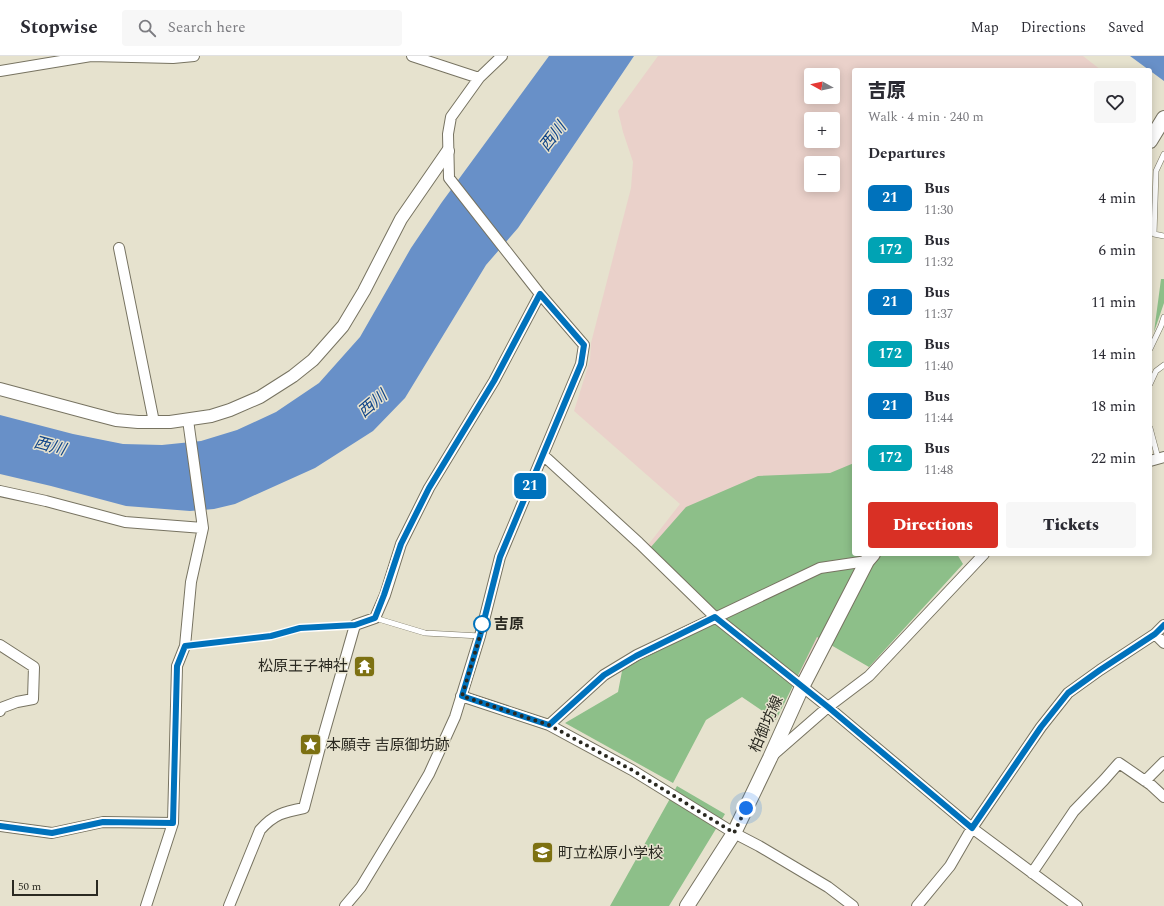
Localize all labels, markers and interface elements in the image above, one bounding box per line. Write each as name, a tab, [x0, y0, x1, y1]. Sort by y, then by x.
search box	[122, 10, 402, 46]
text: Stopwise	[20, 13, 98, 42]
text: Search here	[168, 16, 245, 39]
icon: search	[136, 17, 158, 39]
text: Map	[971, 17, 999, 38]
text: Directions	[1021, 17, 1086, 38]
text: Saved	[1108, 17, 1144, 38]
north arrow	[804, 68, 840, 104]
map controls	[804, 68, 840, 192]
text: 吉原	[868, 77, 906, 106]
button: heart	[1094, 81, 1136, 123]
text: Walk · 4 min · 240 m	[868, 107, 984, 127]
button: +	[804, 112, 840, 148]
water label: 西川	[533, 115, 573, 157]
text: Departures	[868, 142, 946, 165]
button: −	[804, 156, 840, 192]
text: Bus	[924, 177, 950, 200]
text: 21	[882, 187, 898, 208]
text: 4 min	[1098, 187, 1136, 210]
text: 11:30	[924, 200, 953, 220]
text: Bus	[924, 229, 950, 252]
text: 172	[878, 239, 902, 260]
text: 6 min	[1098, 239, 1136, 262]
text: 11:32	[924, 252, 953, 272]
text: Bus	[924, 281, 950, 304]
text: 21	[882, 291, 898, 312]
text: 11 min	[1091, 291, 1136, 314]
text: 11:37	[924, 304, 953, 324]
text: Bus	[924, 333, 950, 356]
text: 172	[878, 343, 902, 364]
text: 14 min	[1091, 343, 1136, 366]
text: 11:40	[924, 356, 953, 376]
water label: 西川	[353, 383, 394, 423]
text: Bus	[924, 385, 950, 408]
text: 21	[882, 395, 898, 416]
text: 18 min	[1091, 395, 1136, 418]
text: 11:44	[924, 408, 953, 428]
water label: 西川	[31, 430, 70, 462]
text: Bus	[924, 437, 950, 460]
text: 172	[878, 447, 902, 468]
text: 22 min	[1091, 447, 1136, 470]
text: 11:48	[924, 460, 953, 480]
line badge: 21	[512, 473, 548, 499]
text: 21	[522, 475, 538, 496]
button: Directions	[868, 502, 998, 548]
button: Tickets	[1006, 502, 1136, 548]
place label: 吉原	[494, 613, 524, 636]
marker: 吉原	[473, 615, 491, 633]
temple icon: 松原王子神社	[351, 653, 377, 679]
place label: 松原王子神社	[258, 655, 348, 678]
street label: 柏御坊線	[744, 692, 789, 756]
place icon: 本願寺 吉原御坊跡	[298, 732, 324, 758]
place label: 本願寺 吉原御坊跡	[326, 734, 450, 757]
your location	[736, 798, 756, 818]
school or university icon: 町立松原小学校	[529, 840, 555, 866]
place label: 町立松原小学校	[558, 842, 663, 865]
scale bar	[12, 878, 98, 897]
text: 50 m	[18, 878, 41, 895]

